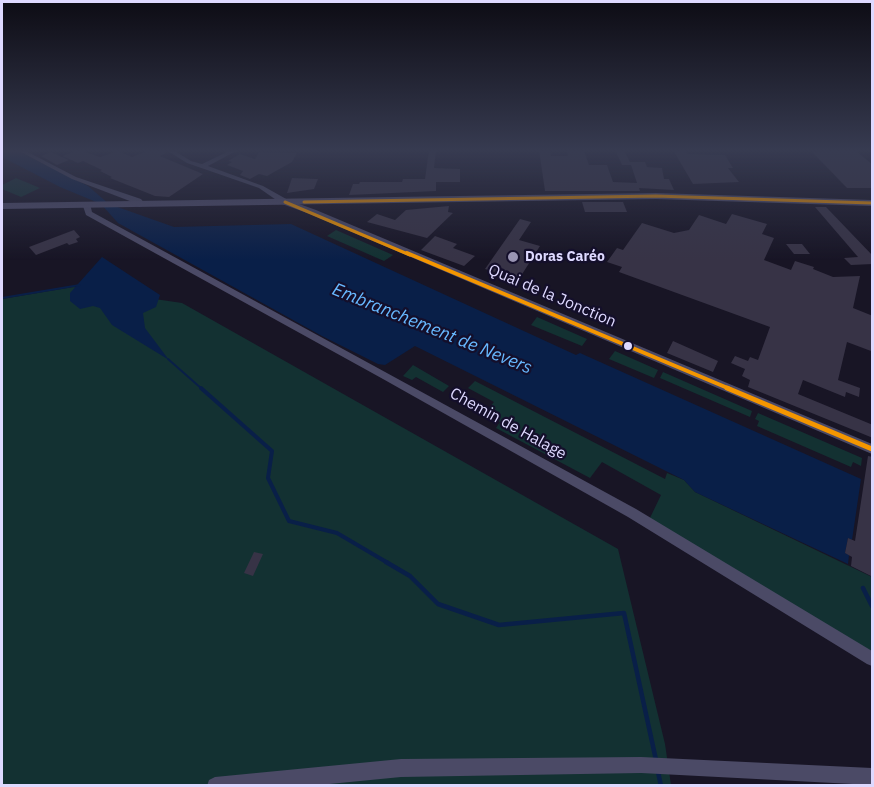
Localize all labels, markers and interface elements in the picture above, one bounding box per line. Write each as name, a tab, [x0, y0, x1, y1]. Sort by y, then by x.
place label: Doras Caréo	[525, 249, 605, 265]
marker: Doras Caréo	[506, 250, 520, 264]
street label: Quai de la Jonction	[485, 260, 619, 332]
water label: Embranchement de Nevers	[329, 279, 535, 379]
unlabelled marker	[622, 340, 634, 352]
street label: Chemin de Halage	[446, 384, 570, 464]

